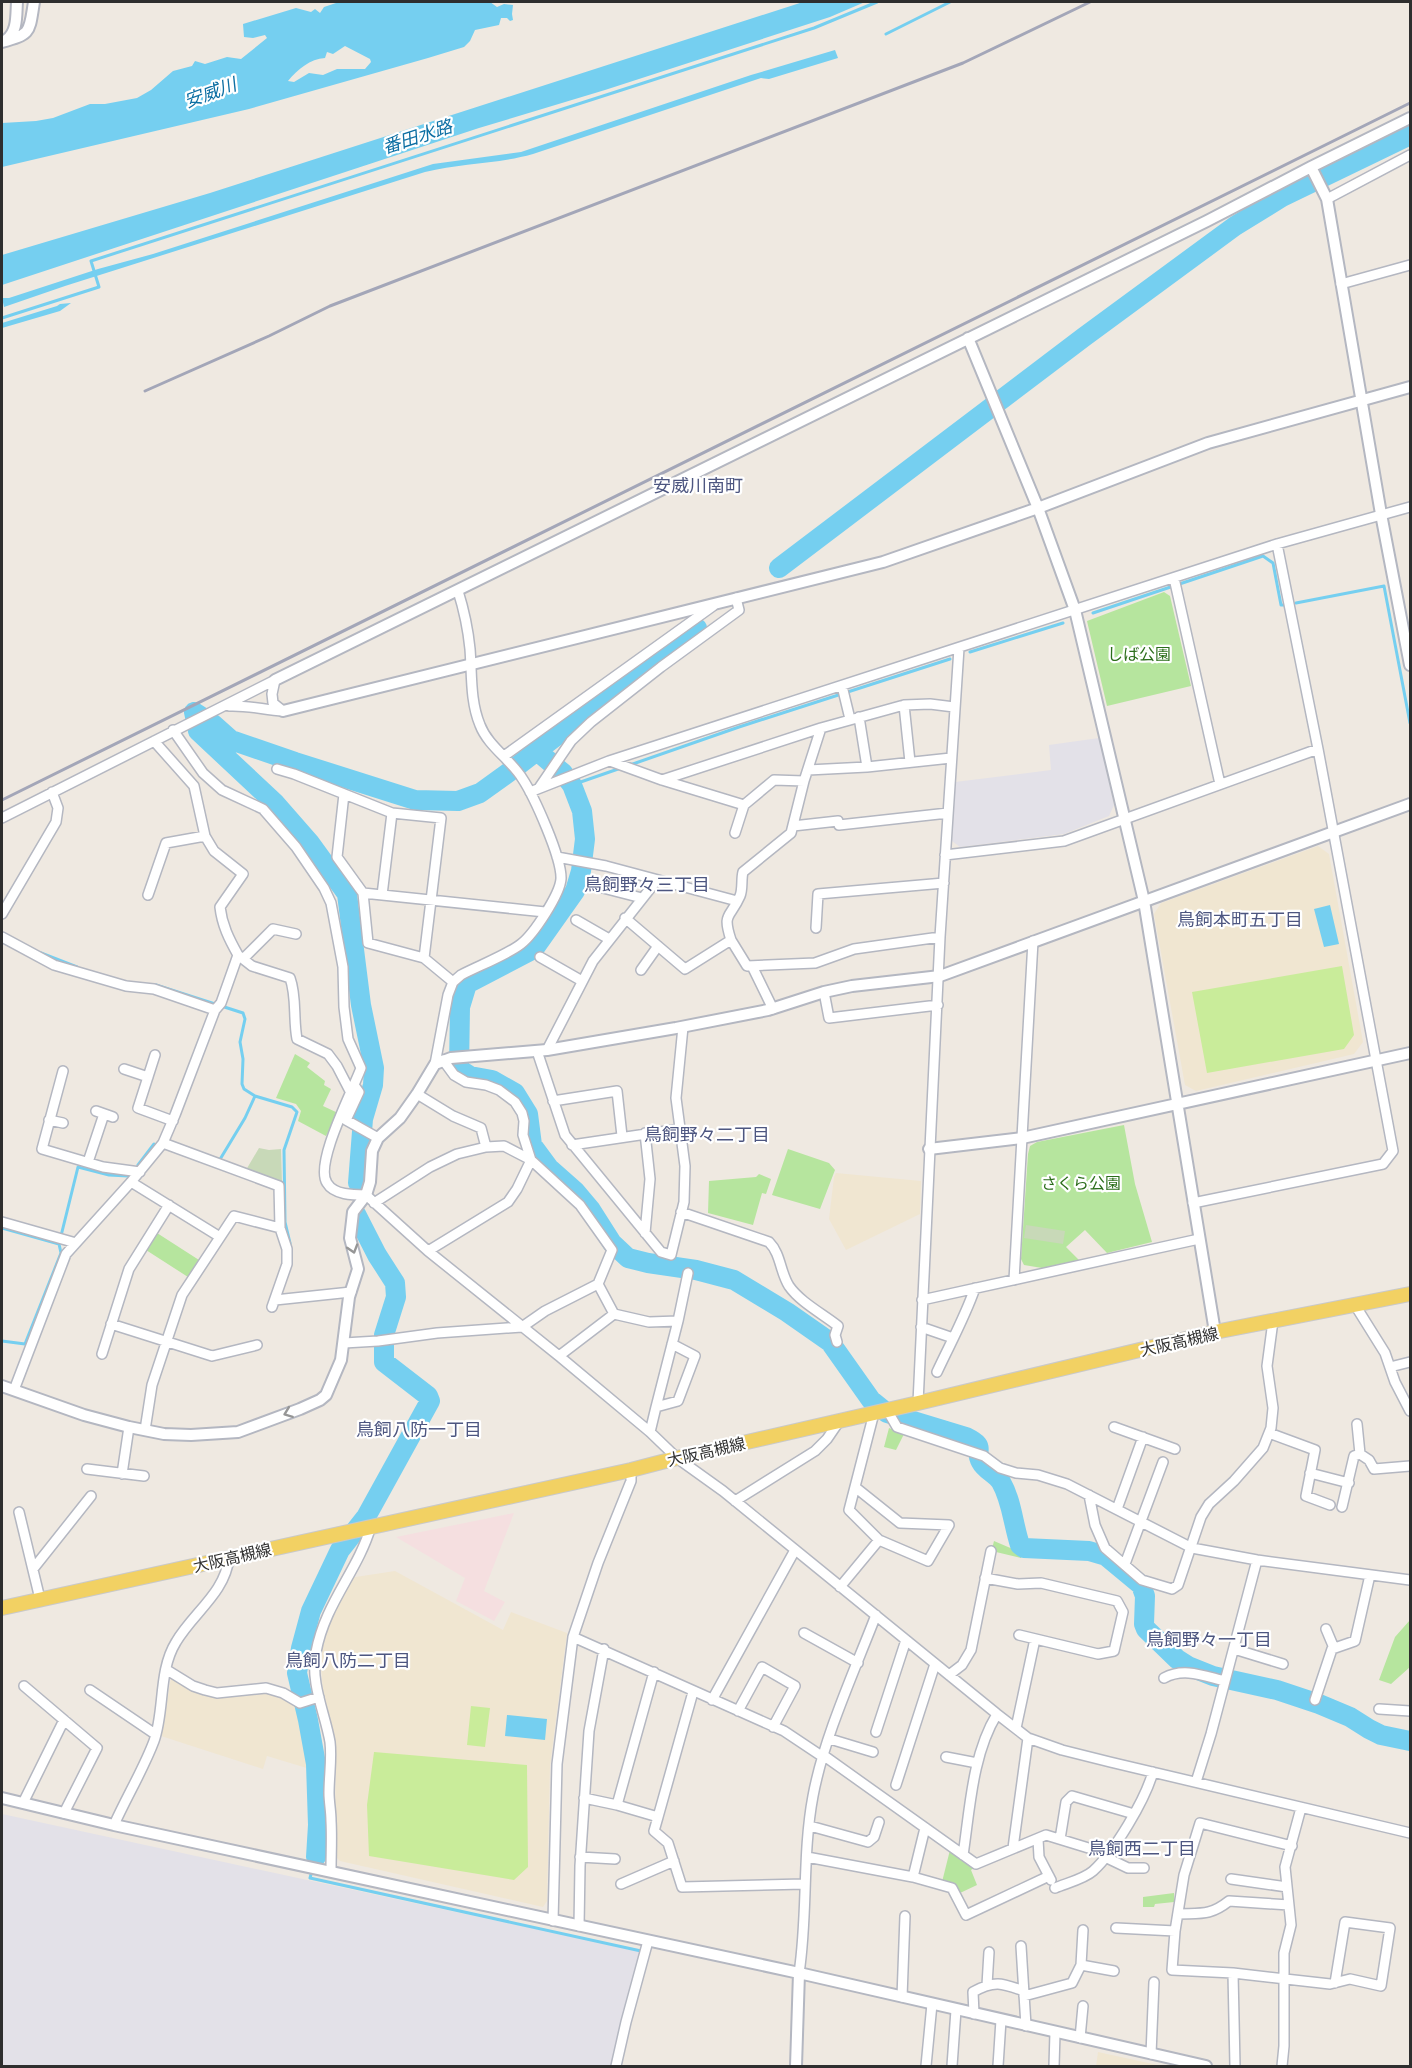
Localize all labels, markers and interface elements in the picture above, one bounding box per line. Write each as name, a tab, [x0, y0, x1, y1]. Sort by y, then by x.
water label: 安威川	[181, 72, 241, 112]
water label: 番田水路	[379, 114, 457, 158]
district label: 安威川南町	[653, 474, 743, 496]
park label: しば公園	[1107, 644, 1171, 663]
district label: 鳥飼野々三丁目	[584, 873, 710, 895]
district label: 鳥飼本町五丁目	[1177, 908, 1303, 930]
district label: 鳥飼野々二丁目	[644, 1123, 770, 1145]
park label: さくら公園	[1041, 1173, 1121, 1192]
one-way arrow	[346, 1243, 358, 1254]
street label: 大阪高槻線	[1138, 1323, 1220, 1359]
one-way arrow	[283, 1406, 294, 1419]
district label: 鳥飼八防一丁目	[356, 1418, 482, 1440]
street label: 大阪高槻線	[665, 1433, 747, 1469]
street label: 大阪高槻線	[191, 1539, 273, 1575]
district label: 鳥飼野々一丁目	[1146, 1628, 1272, 1650]
district label: 鳥飼八防二丁目	[285, 1649, 411, 1671]
district label: 鳥飼西二丁目	[1088, 1837, 1196, 1859]

